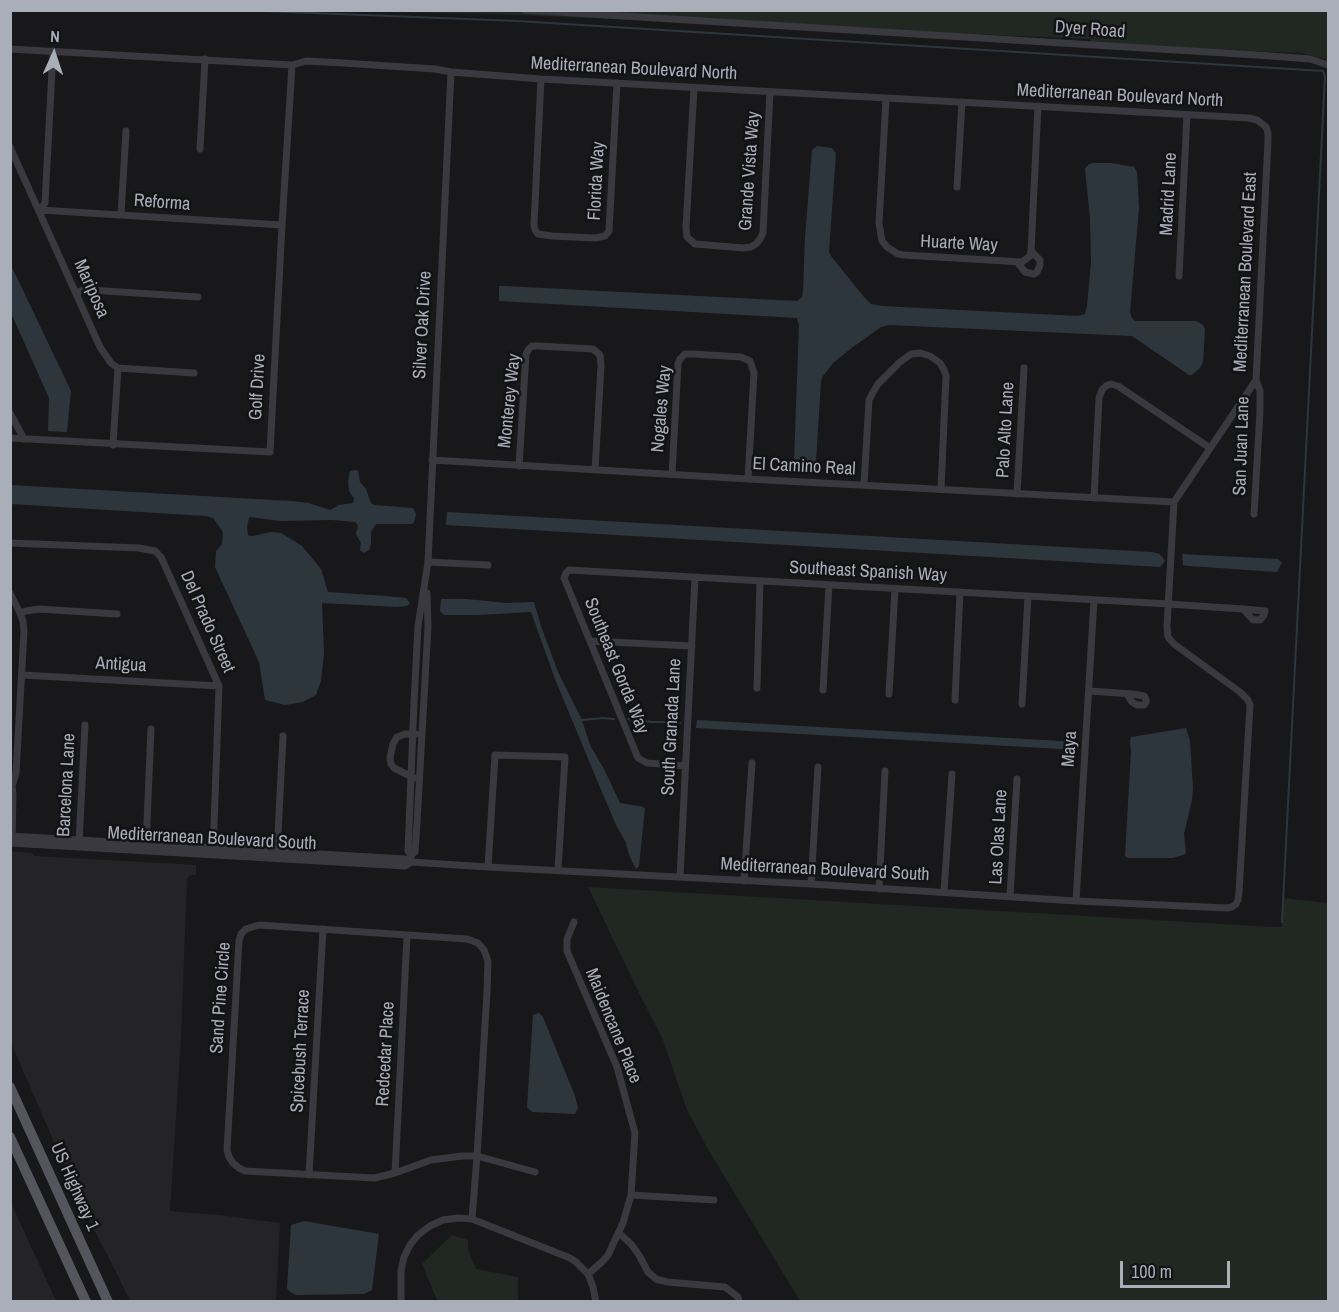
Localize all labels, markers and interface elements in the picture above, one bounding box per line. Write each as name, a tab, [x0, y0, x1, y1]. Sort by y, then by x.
street label: Dyer Road	[1054, 17, 1126, 43]
north arrow	[24, 24, 84, 84]
text: N	[50, 25, 60, 47]
street label: Mediterranean Boulevard North	[530, 53, 738, 85]
street label: Mediterranean Boulevard North	[1016, 80, 1224, 112]
street label: Grande Vista Way	[735, 110, 765, 232]
street label: Florida Way	[584, 141, 610, 221]
street label: Madrid Lane	[1156, 152, 1182, 236]
street label: Mediterranean Boulevard East	[1230, 171, 1262, 373]
street label: Reforma	[133, 190, 191, 216]
street label: Huarte Way	[920, 231, 998, 257]
street label: Mariposa	[69, 257, 113, 321]
street label: Silver Oak Drive	[409, 270, 437, 380]
street label: Golf Drive	[245, 353, 271, 421]
street label: Monterey Way	[494, 353, 526, 449]
street label: Nogales Way	[647, 365, 677, 453]
street label: Palo Alto Lane	[993, 381, 1019, 479]
street label: San Juan Lane	[1229, 396, 1255, 496]
street label: El Camino Real	[752, 454, 856, 480]
street label: Southeast Spanish Way	[789, 557, 947, 587]
street label: Del Prado Street	[175, 568, 239, 676]
street label: Southeast Gorda Way	[579, 595, 653, 737]
street label: Antigua	[95, 653, 147, 677]
street label: South Granada Lane	[658, 658, 686, 796]
street label: Maya	[1058, 730, 1082, 768]
street label: Barcelona Lane	[54, 733, 80, 837]
street label: Las Olas Lane	[986, 789, 1012, 885]
street label: Mediterranean Boulevard South	[107, 823, 317, 855]
street label: Mediterranean Boulevard South	[720, 854, 930, 886]
street label: Sand Pine Circle	[206, 942, 236, 1054]
street label: Maidencane Place	[580, 965, 646, 1087]
street label: Spicebush Terrace	[287, 989, 315, 1113]
street label: Redcedar Place	[372, 1001, 400, 1107]
street label: US Highway 1	[45, 1140, 103, 1234]
scale bar	[1123, 1249, 1232, 1287]
text: 100 m	[1131, 1259, 1172, 1284]

